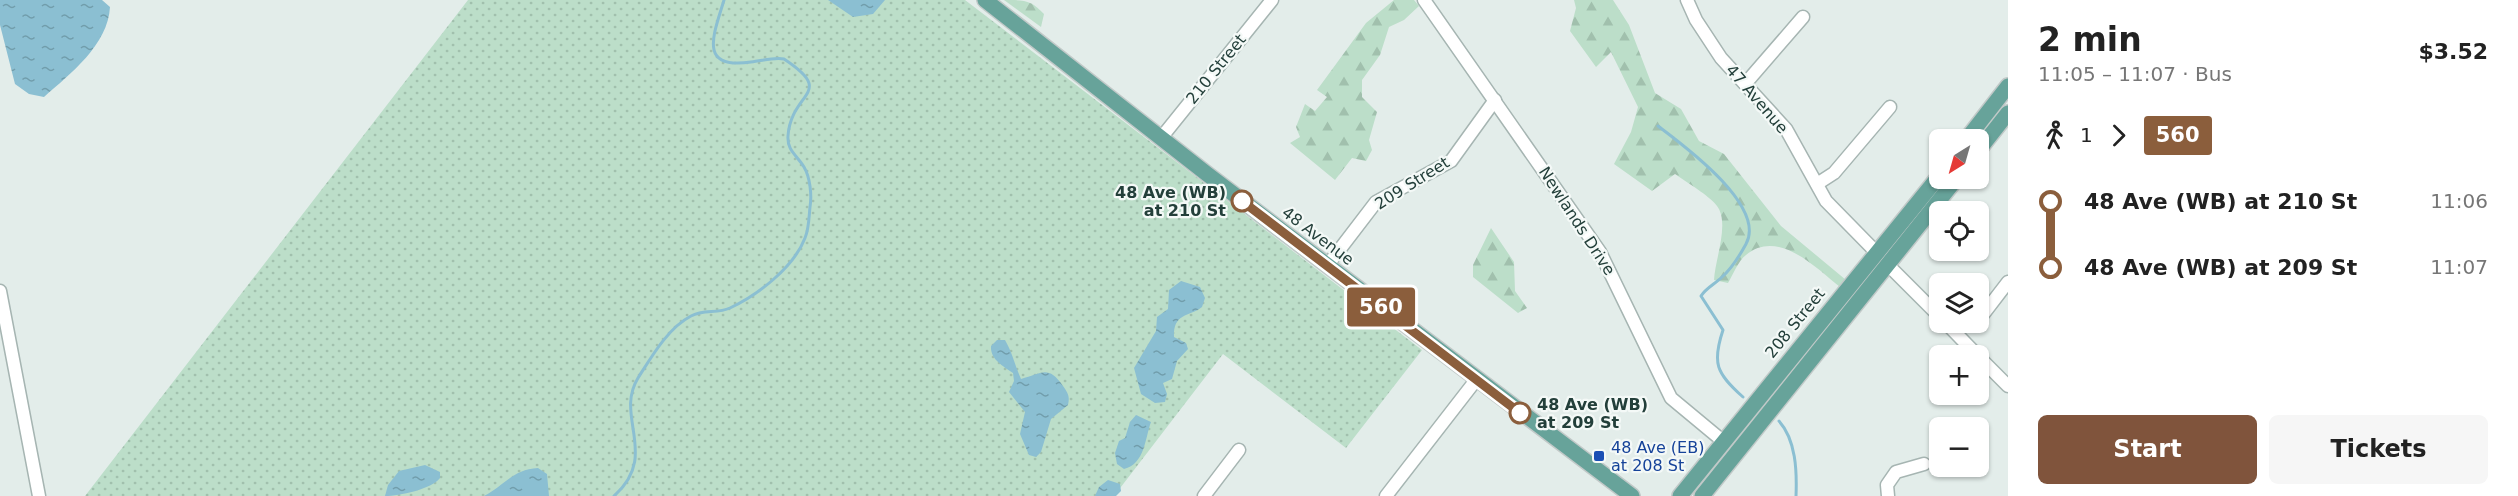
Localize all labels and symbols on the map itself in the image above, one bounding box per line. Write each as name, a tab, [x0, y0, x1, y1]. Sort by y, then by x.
street label: 210 Street	[1182, 30, 1250, 108]
street label: 47 Avenue	[1722, 61, 1792, 137]
north arrow	[1929, 129, 1989, 189]
street label: 209 Street	[1371, 153, 1453, 213]
street label: Newlands Drive	[1535, 163, 1619, 279]
place label: 48 Ave (WB) at 210 St	[1115, 183, 1226, 220]
marker: 48 Ave (WB) at 210 St	[1231, 190, 1253, 212]
street label: 48 Avenue	[1278, 203, 1358, 269]
street label: 208 Street	[1761, 284, 1829, 362]
line badge: 560	[1346, 288, 1416, 326]
place label: 48 Ave (WB) at 209 St	[1537, 395, 1648, 432]
marker: 48 Ave (WB) at 209 St	[1509, 402, 1531, 424]
place label: 48 Ave (EB) at 208 St	[1611, 438, 1704, 475]
marker: 48 Ave (EB) at 208 St	[1592, 449, 1606, 463]

